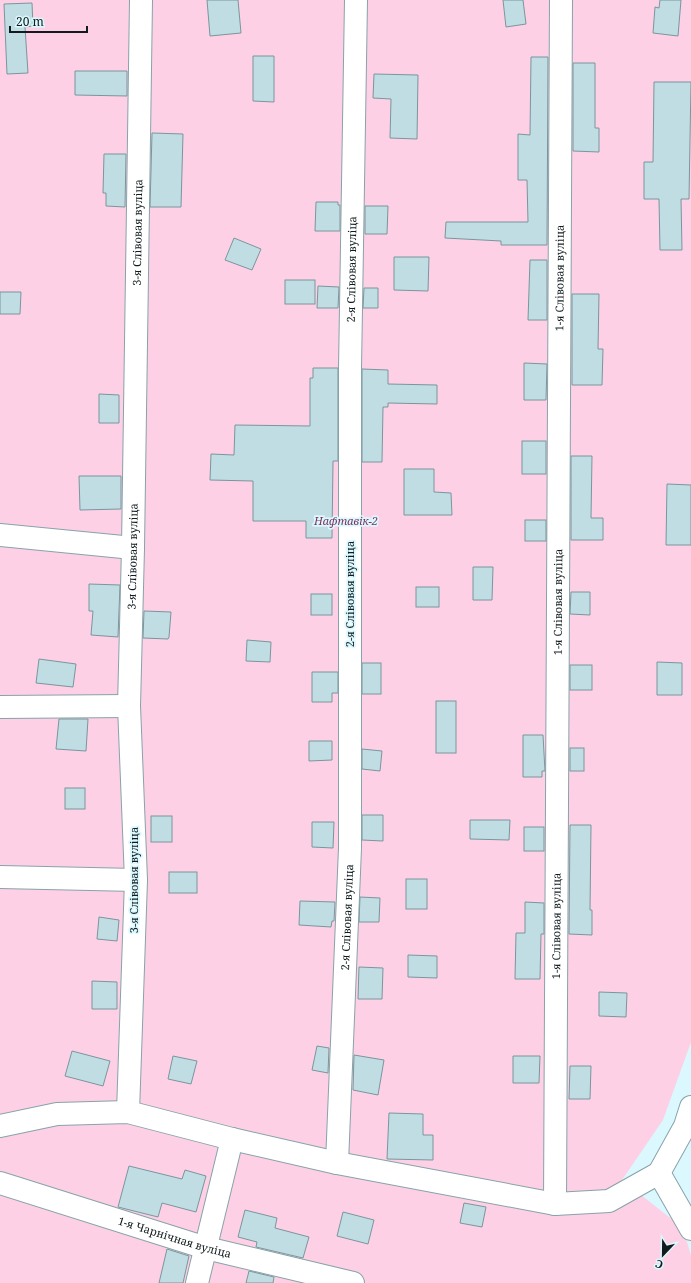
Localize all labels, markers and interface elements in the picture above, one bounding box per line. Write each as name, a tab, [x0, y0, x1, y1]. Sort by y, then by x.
scale bar	[10, 8, 87, 34]
text: 20 m	[16, 13, 44, 30]
street label: 3-я Слівовая вуліца	[129, 179, 145, 286]
street label: 2-я Слівовая вуліца	[343, 216, 359, 323]
street label: 1-я Слівовая вуліца	[551, 225, 567, 331]
street label: 3-я Слівовая вуліца	[123, 503, 141, 610]
park label: Нафтавік-2	[313, 513, 378, 528]
street label: 2-я Слівовая вуліца	[342, 541, 357, 647]
street label: 1-я Слівовая вуліца	[550, 549, 565, 655]
street label: 3-я Слівовая вуліца	[126, 827, 141, 933]
street label: 2-я Слівовая вуліца	[337, 864, 356, 971]
street label: 1-я Слівовая вуліца	[548, 873, 564, 979]
street label: 1-я Чарнічная вуліца	[116, 1213, 233, 1261]
north arrow	[643, 1235, 683, 1275]
text: С	[653, 1256, 665, 1273]

